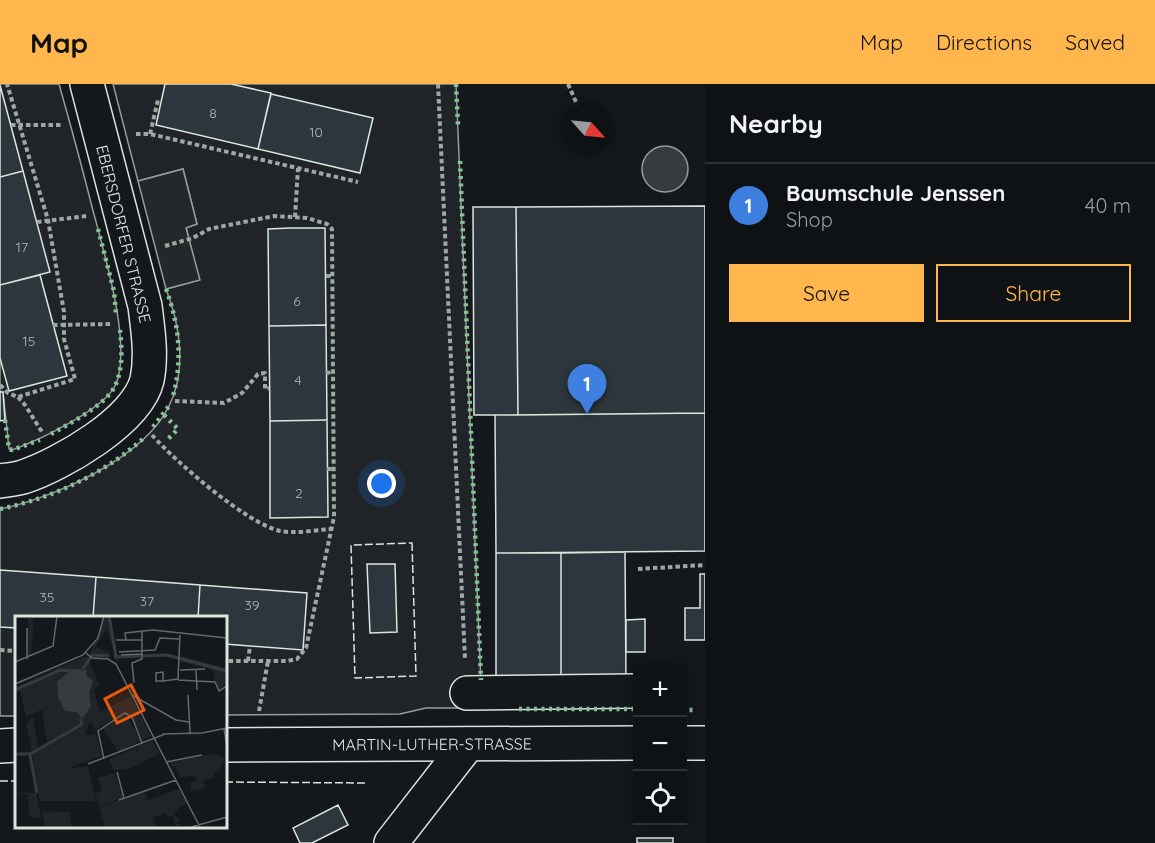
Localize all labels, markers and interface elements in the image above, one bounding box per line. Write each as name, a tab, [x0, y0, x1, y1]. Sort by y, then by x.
text: Map	[30, 25, 88, 60]
text: Map	[860, 29, 903, 55]
text: Directions	[936, 29, 1032, 55]
text: Saved	[1065, 29, 1125, 55]
north arrow	[561, 102, 615, 156]
house number: 8	[209, 104, 217, 122]
text: Nearby	[729, 107, 823, 140]
house number: 10	[309, 123, 323, 141]
street label: EBERSDORFER STRASSE	[92, 143, 156, 325]
text: Baumschule Jenssen	[786, 179, 1005, 207]
text: 1	[745, 193, 752, 218]
text: 40 m	[1085, 193, 1131, 218]
text: Shop	[786, 207, 833, 232]
house number: 17	[16, 238, 28, 256]
button: Save	[729, 264, 924, 322]
button: Share	[936, 264, 1131, 322]
house number: 6	[293, 292, 301, 310]
house number: 15	[23, 332, 35, 350]
pin: 1	[568, 364, 606, 414]
house number: 4	[294, 371, 302, 389]
your location	[367, 469, 396, 498]
house number: 2	[295, 484, 303, 502]
house number: 35	[40, 588, 54, 606]
house number: 37	[140, 592, 154, 610]
house number: 39	[244, 596, 260, 614]
inset map	[15, 616, 226, 828]
map controls	[633, 663, 687, 825]
button: +	[633, 663, 687, 717]
button: −	[633, 717, 687, 771]
street label: MARTIN-LUTHER-STRASSE	[332, 734, 532, 754]
button: locate	[633, 771, 687, 825]

